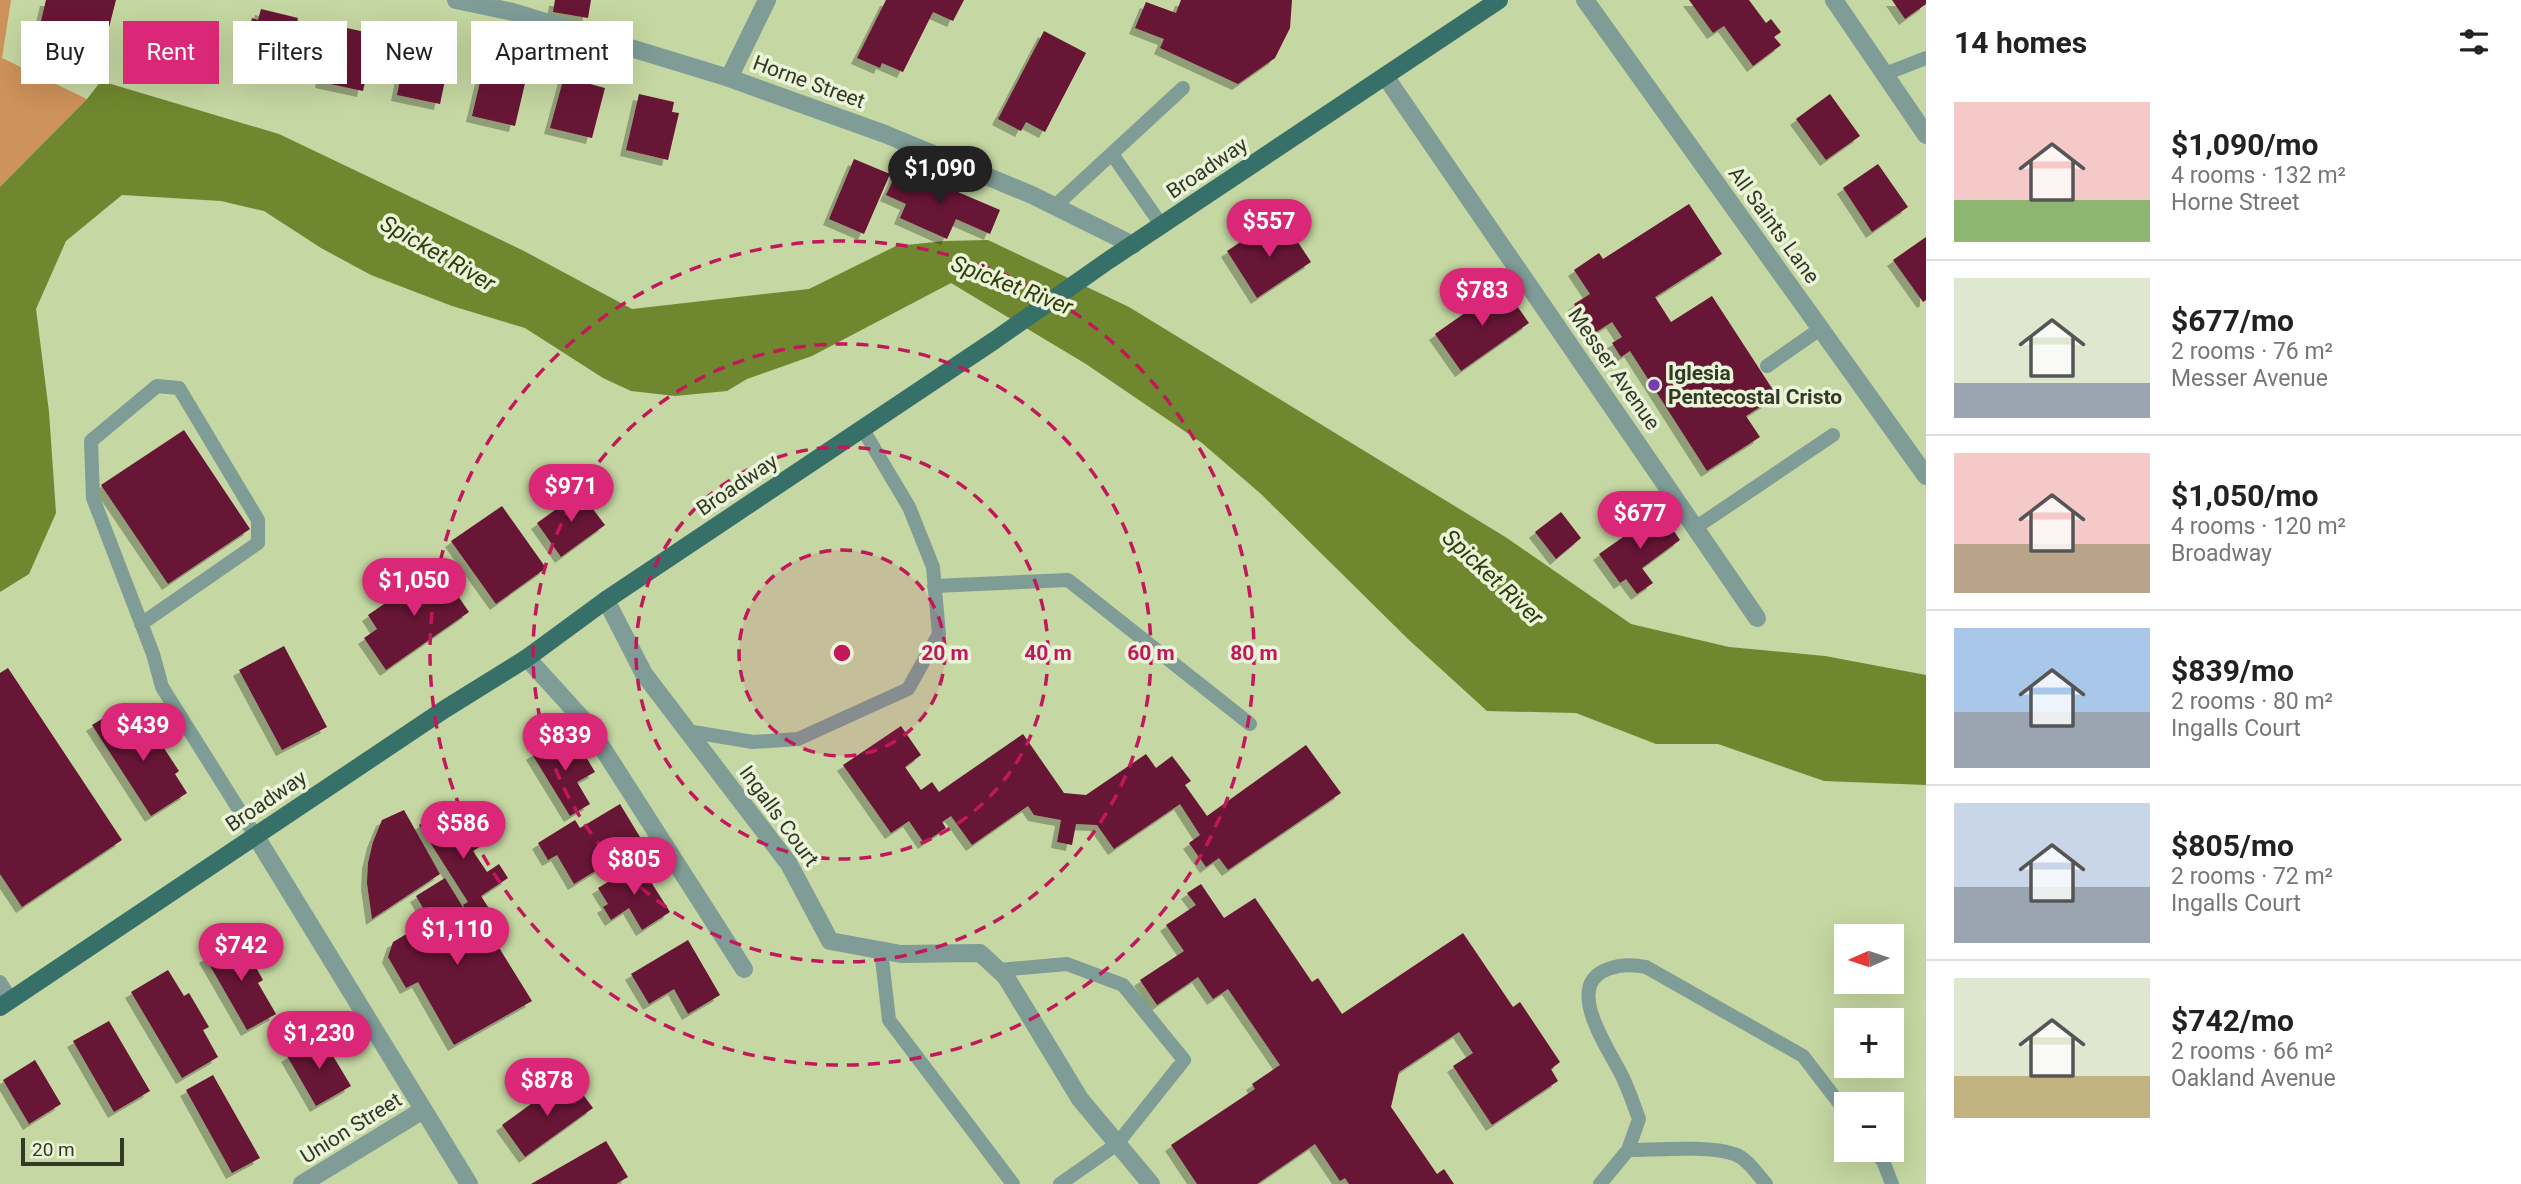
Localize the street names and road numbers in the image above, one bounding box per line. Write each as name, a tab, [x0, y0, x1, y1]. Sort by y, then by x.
street label: Horne Street	[750, 51, 868, 113]
street label: Broadway	[1162, 132, 1252, 204]
street label: All Saints Lane	[1724, 162, 1824, 288]
street label: Messer Avenue	[1563, 303, 1665, 435]
street label: Broadway	[692, 449, 782, 521]
street label: Ingalls Court	[734, 761, 824, 871]
street label: Broadway	[221, 765, 311, 837]
street label: Union Street	[296, 1087, 406, 1169]

